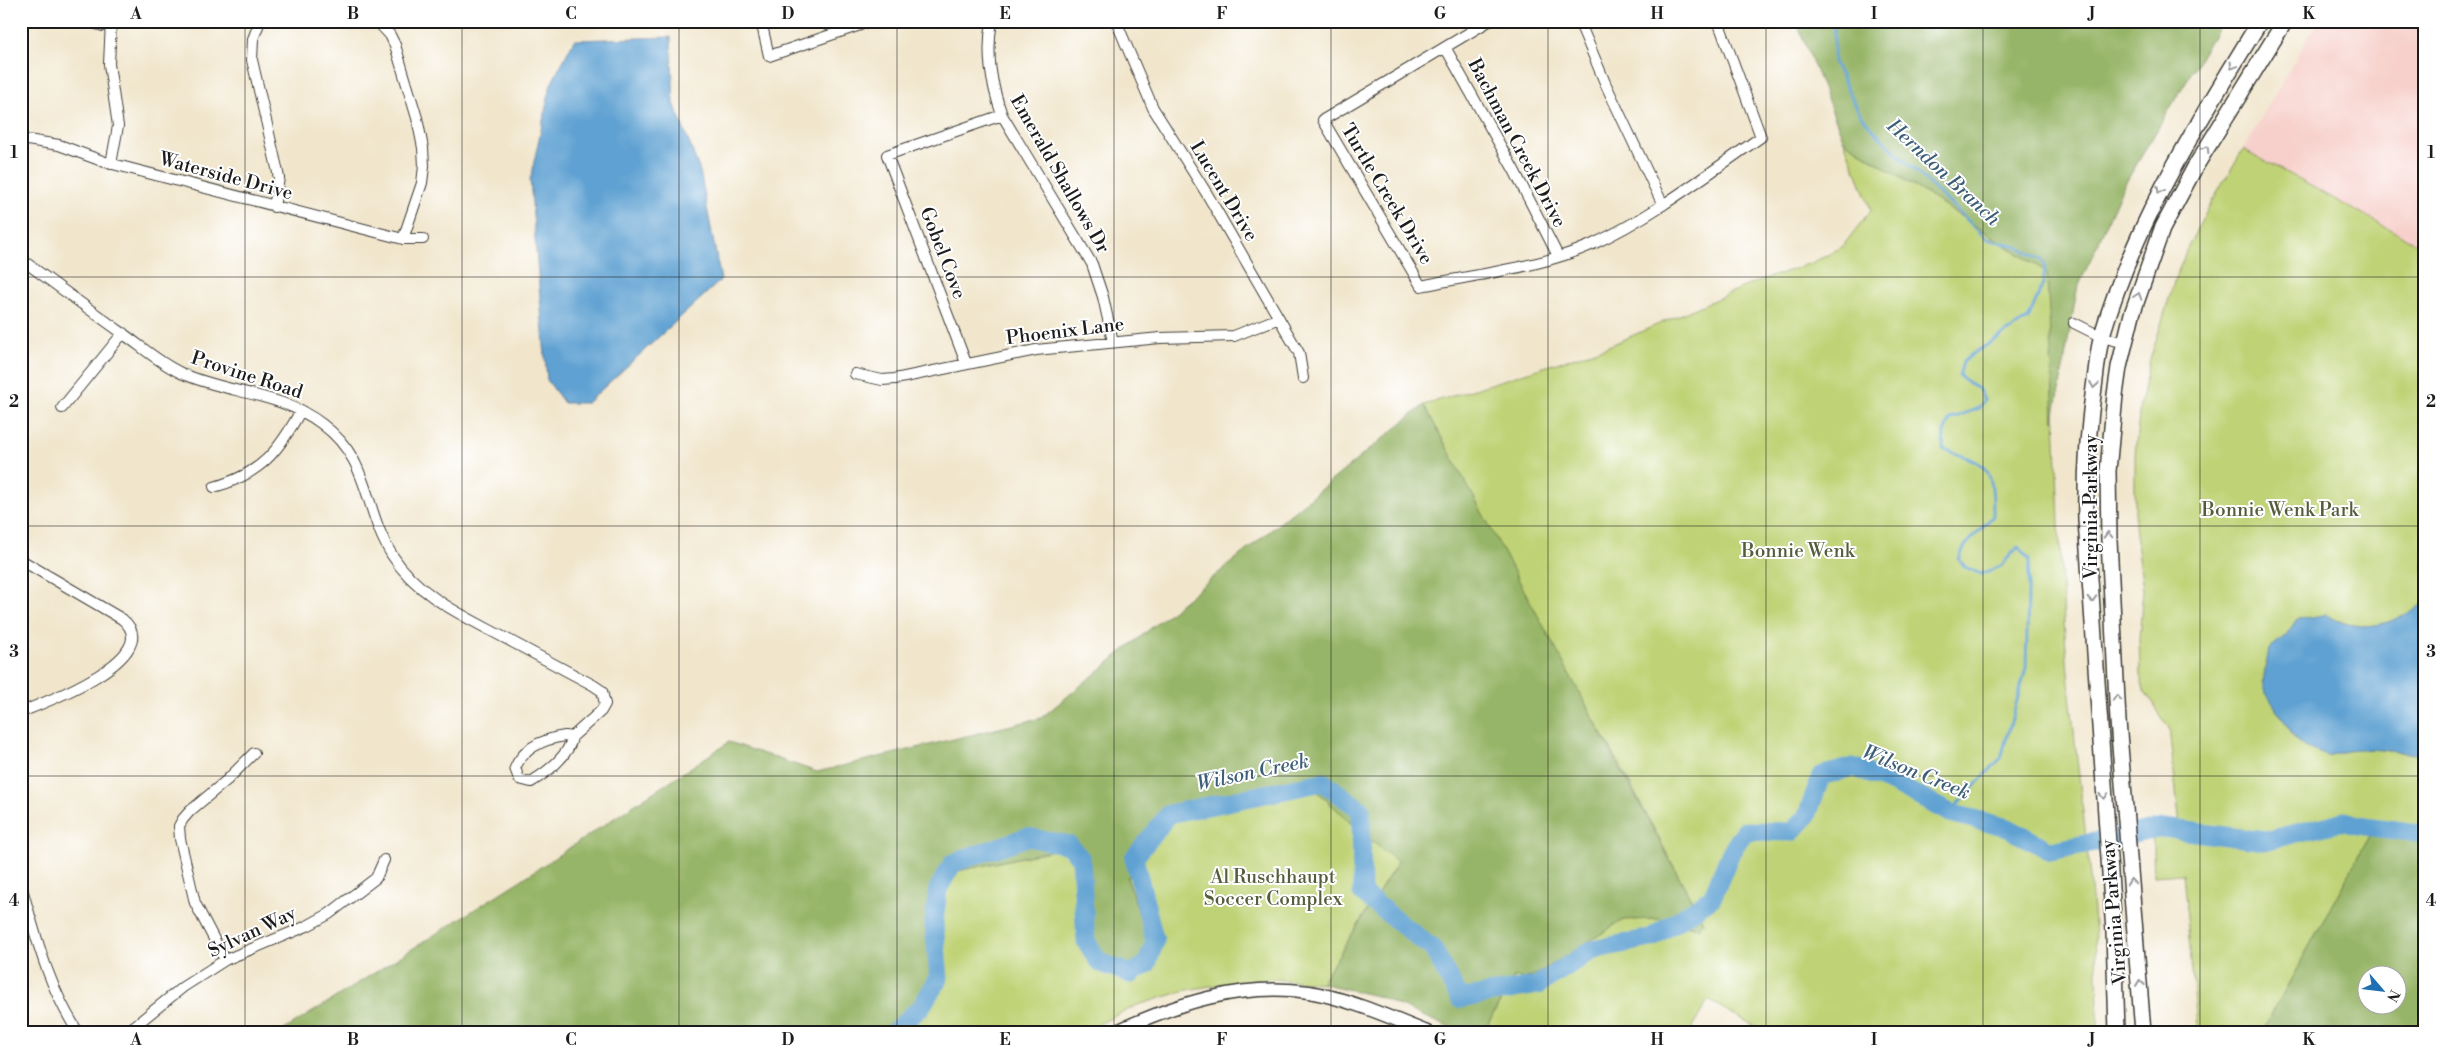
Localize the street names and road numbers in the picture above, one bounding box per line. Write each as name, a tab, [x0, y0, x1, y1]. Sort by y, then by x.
street label: Bachman Creek Drive	[1462, 54, 1572, 232]
street label: Emerald Shallows Dr	[1005, 90, 1115, 258]
street label: Turtle Creek Drive	[1336, 119, 1438, 269]
street label: Lucent Drive	[1185, 136, 1263, 246]
street label: Waterside Drive	[156, 146, 295, 205]
street label: Gobel Cove	[914, 204, 972, 302]
street label: Phoenix Lane	[1005, 312, 1125, 350]
street label: Provine Road	[188, 346, 306, 404]
street label: Virginia Parkway	[2079, 434, 2103, 581]
street label: Virginia Parkway	[2096, 838, 2132, 986]
street label: Sylvan Way	[204, 901, 301, 963]

